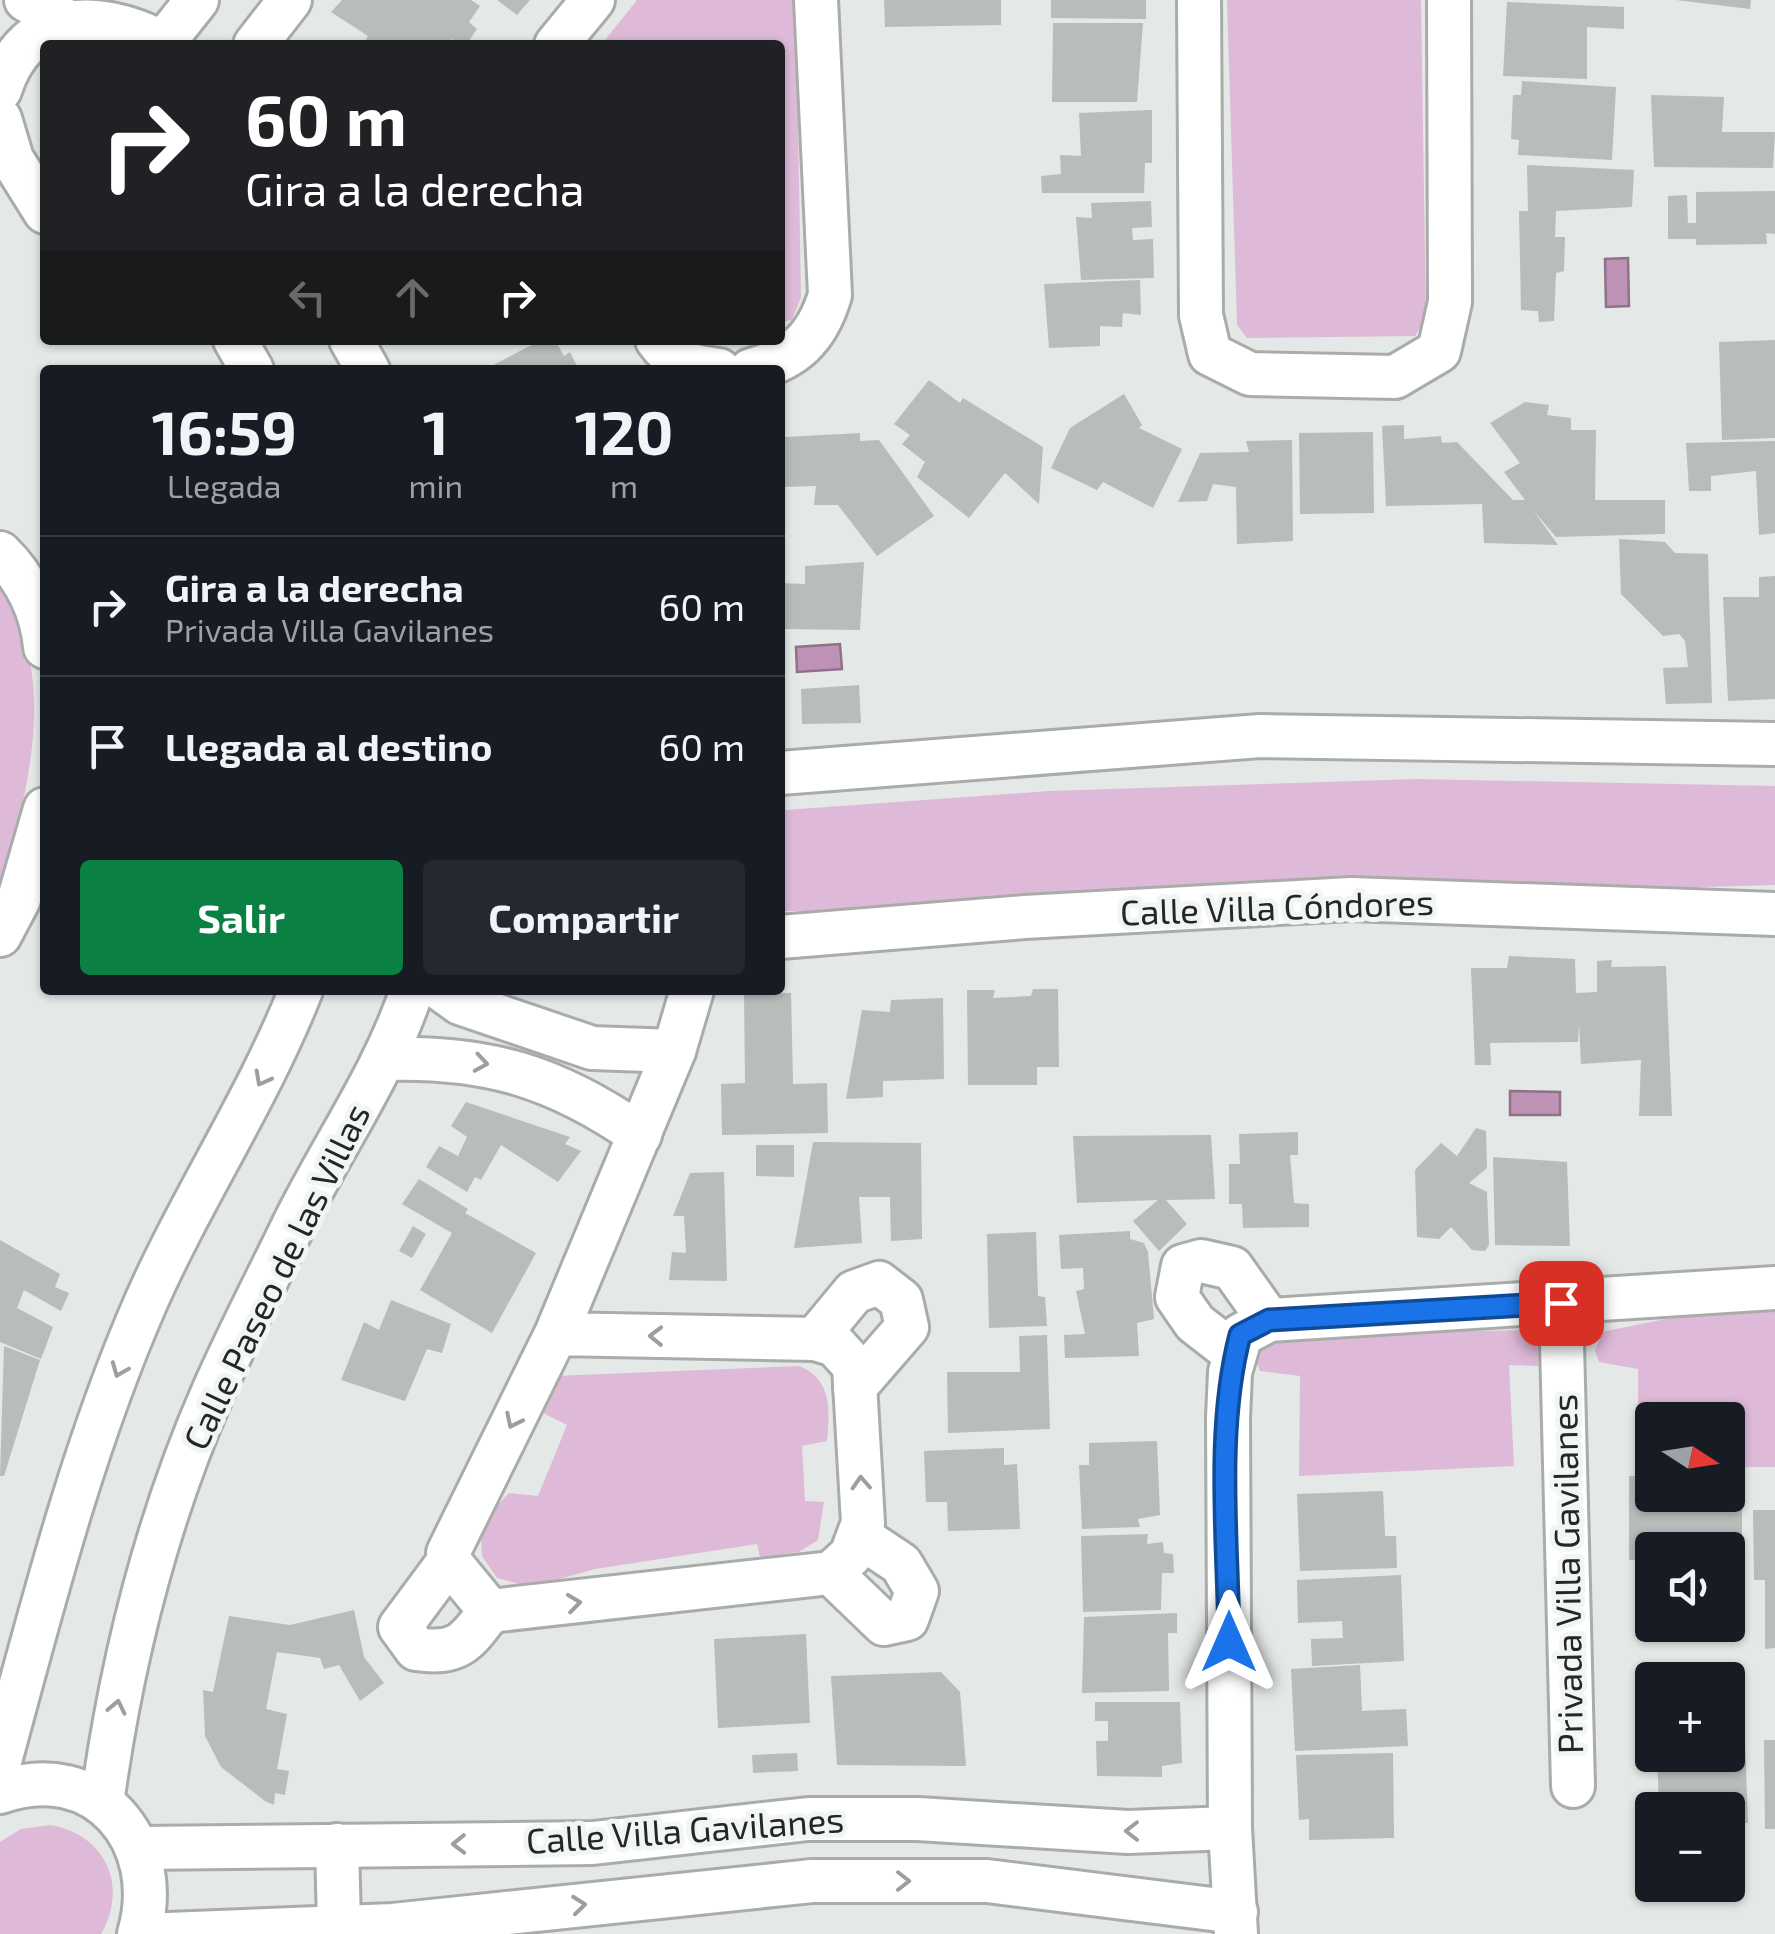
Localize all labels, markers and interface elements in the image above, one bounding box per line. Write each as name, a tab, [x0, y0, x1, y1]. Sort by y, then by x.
text: 60 m	[245, 76, 407, 160]
icon: right	[80, 80, 210, 210]
text: Gira a la derecha	[245, 161, 584, 215]
icon: left	[280, 270, 335, 325]
icon: ahead	[385, 270, 440, 325]
icon: right	[490, 270, 545, 325]
text: 16:59	[152, 395, 297, 467]
text: 1	[423, 395, 449, 467]
text: 120	[575, 395, 673, 467]
text: Llegada	[167, 466, 281, 504]
text: min	[409, 466, 463, 504]
text: m	[610, 466, 638, 504]
text: Gira a la derecha	[165, 564, 464, 610]
icon: right	[80, 579, 135, 634]
text: 60 m	[659, 583, 745, 629]
text: Privada Villa Gavilanes	[165, 610, 494, 648]
icon: arrive	[80, 719, 135, 774]
text: Llegada al destino	[165, 723, 493, 769]
text: 60 m	[659, 723, 745, 769]
button: Salir	[80, 860, 403, 975]
button: Compartir	[423, 860, 745, 975]
street label: Calle Villa Cóndores	[1119, 880, 1434, 932]
one-way arrow	[473, 1052, 489, 1073]
one-way arrow	[255, 1069, 275, 1087]
street label: Calle Paseo de las Villas	[173, 1096, 377, 1456]
pin	[1519, 1261, 1604, 1346]
icon: arrive	[1534, 1276, 1589, 1331]
one-way arrow	[648, 1325, 664, 1346]
one-way arrow	[110, 1361, 130, 1378]
street label: Privada Villa Gavilanes	[1542, 1394, 1590, 1754]
north arrow	[1635, 1402, 1745, 1512]
map controls	[1635, 1402, 1745, 1902]
one-way arrow	[505, 1411, 525, 1429]
one-way arrow	[851, 1475, 872, 1491]
button: sound	[1635, 1532, 1745, 1642]
position arrow	[1177, 1590, 1281, 1694]
one-way arrow	[566, 1593, 582, 1614]
button: +	[1635, 1662, 1745, 1772]
one-way arrow	[105, 1698, 126, 1715]
button: −	[1635, 1792, 1745, 1902]
street label: Calle Villa Gavilanes	[525, 1797, 845, 1861]
one-way arrow	[1124, 1820, 1140, 1842]
one-way arrow	[451, 1834, 467, 1855]
one-way arrow	[896, 1870, 912, 1892]
one-way arrow	[572, 1895, 588, 1916]

